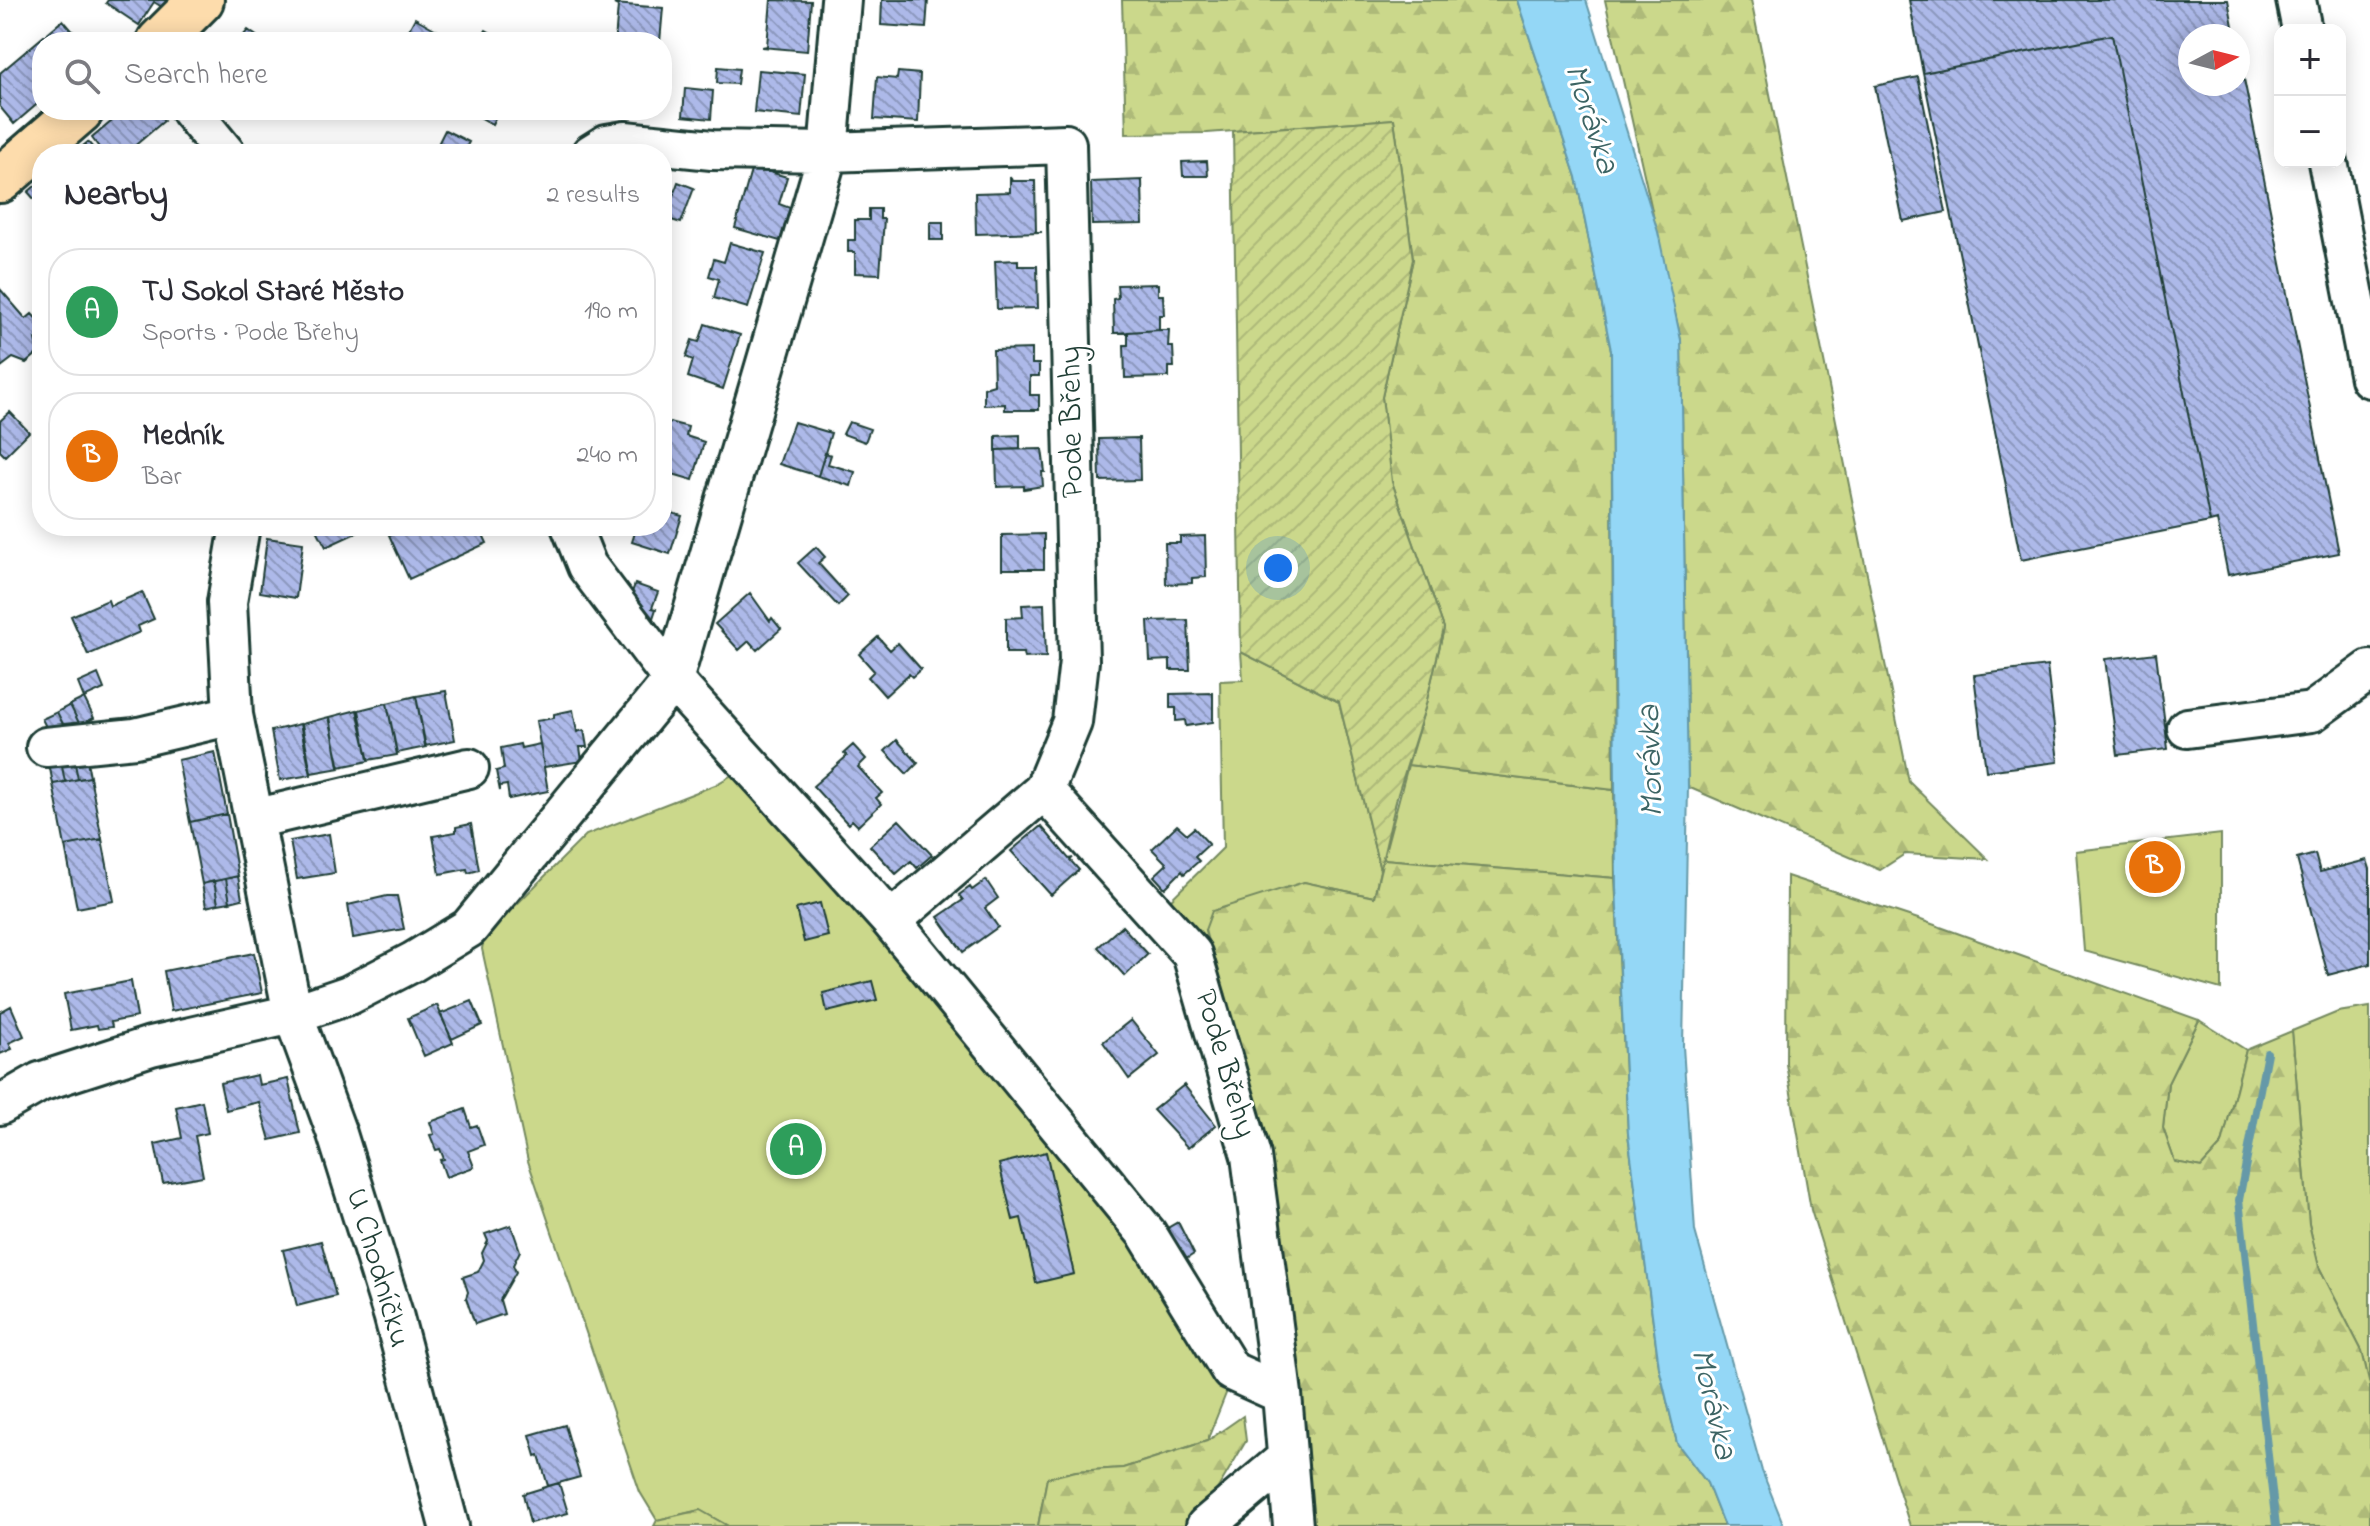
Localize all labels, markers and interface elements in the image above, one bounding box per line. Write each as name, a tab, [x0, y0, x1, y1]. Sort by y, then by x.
north arrow	[2178, 24, 2250, 96]
map controls	[2274, 24, 2346, 168]
button: +	[2274, 24, 2346, 96]
search box	[32, 32, 672, 120]
icon: search	[60, 54, 104, 98]
text: Search here	[124, 54, 268, 98]
water label: Morávka	[1549, 58, 1631, 181]
button: −	[2274, 96, 2346, 168]
text: Nearby	[64, 171, 168, 221]
text: 2 results	[547, 177, 640, 215]
text: TJ Sokol Staré Město	[142, 271, 404, 315]
text: A	[84, 293, 100, 331]
text: 190 m	[584, 293, 638, 331]
text: Sports · Pode Břehy	[142, 315, 359, 353]
street label: Pode Břehy	[1048, 345, 1098, 499]
text: Medník	[142, 415, 224, 459]
text: B	[83, 437, 101, 475]
text: 240 m	[576, 437, 638, 475]
text: Bar	[142, 459, 182, 497]
your location	[1258, 548, 1298, 588]
water label: Morávka	[1625, 703, 1679, 818]
pin: B	[2129, 837, 2181, 897]
street label: Pode Břehy	[1180, 984, 1268, 1144]
pin: A	[770, 1119, 822, 1179]
street label: U Chodníčku	[332, 1183, 422, 1353]
water label: Morávka	[1675, 1344, 1749, 1465]

